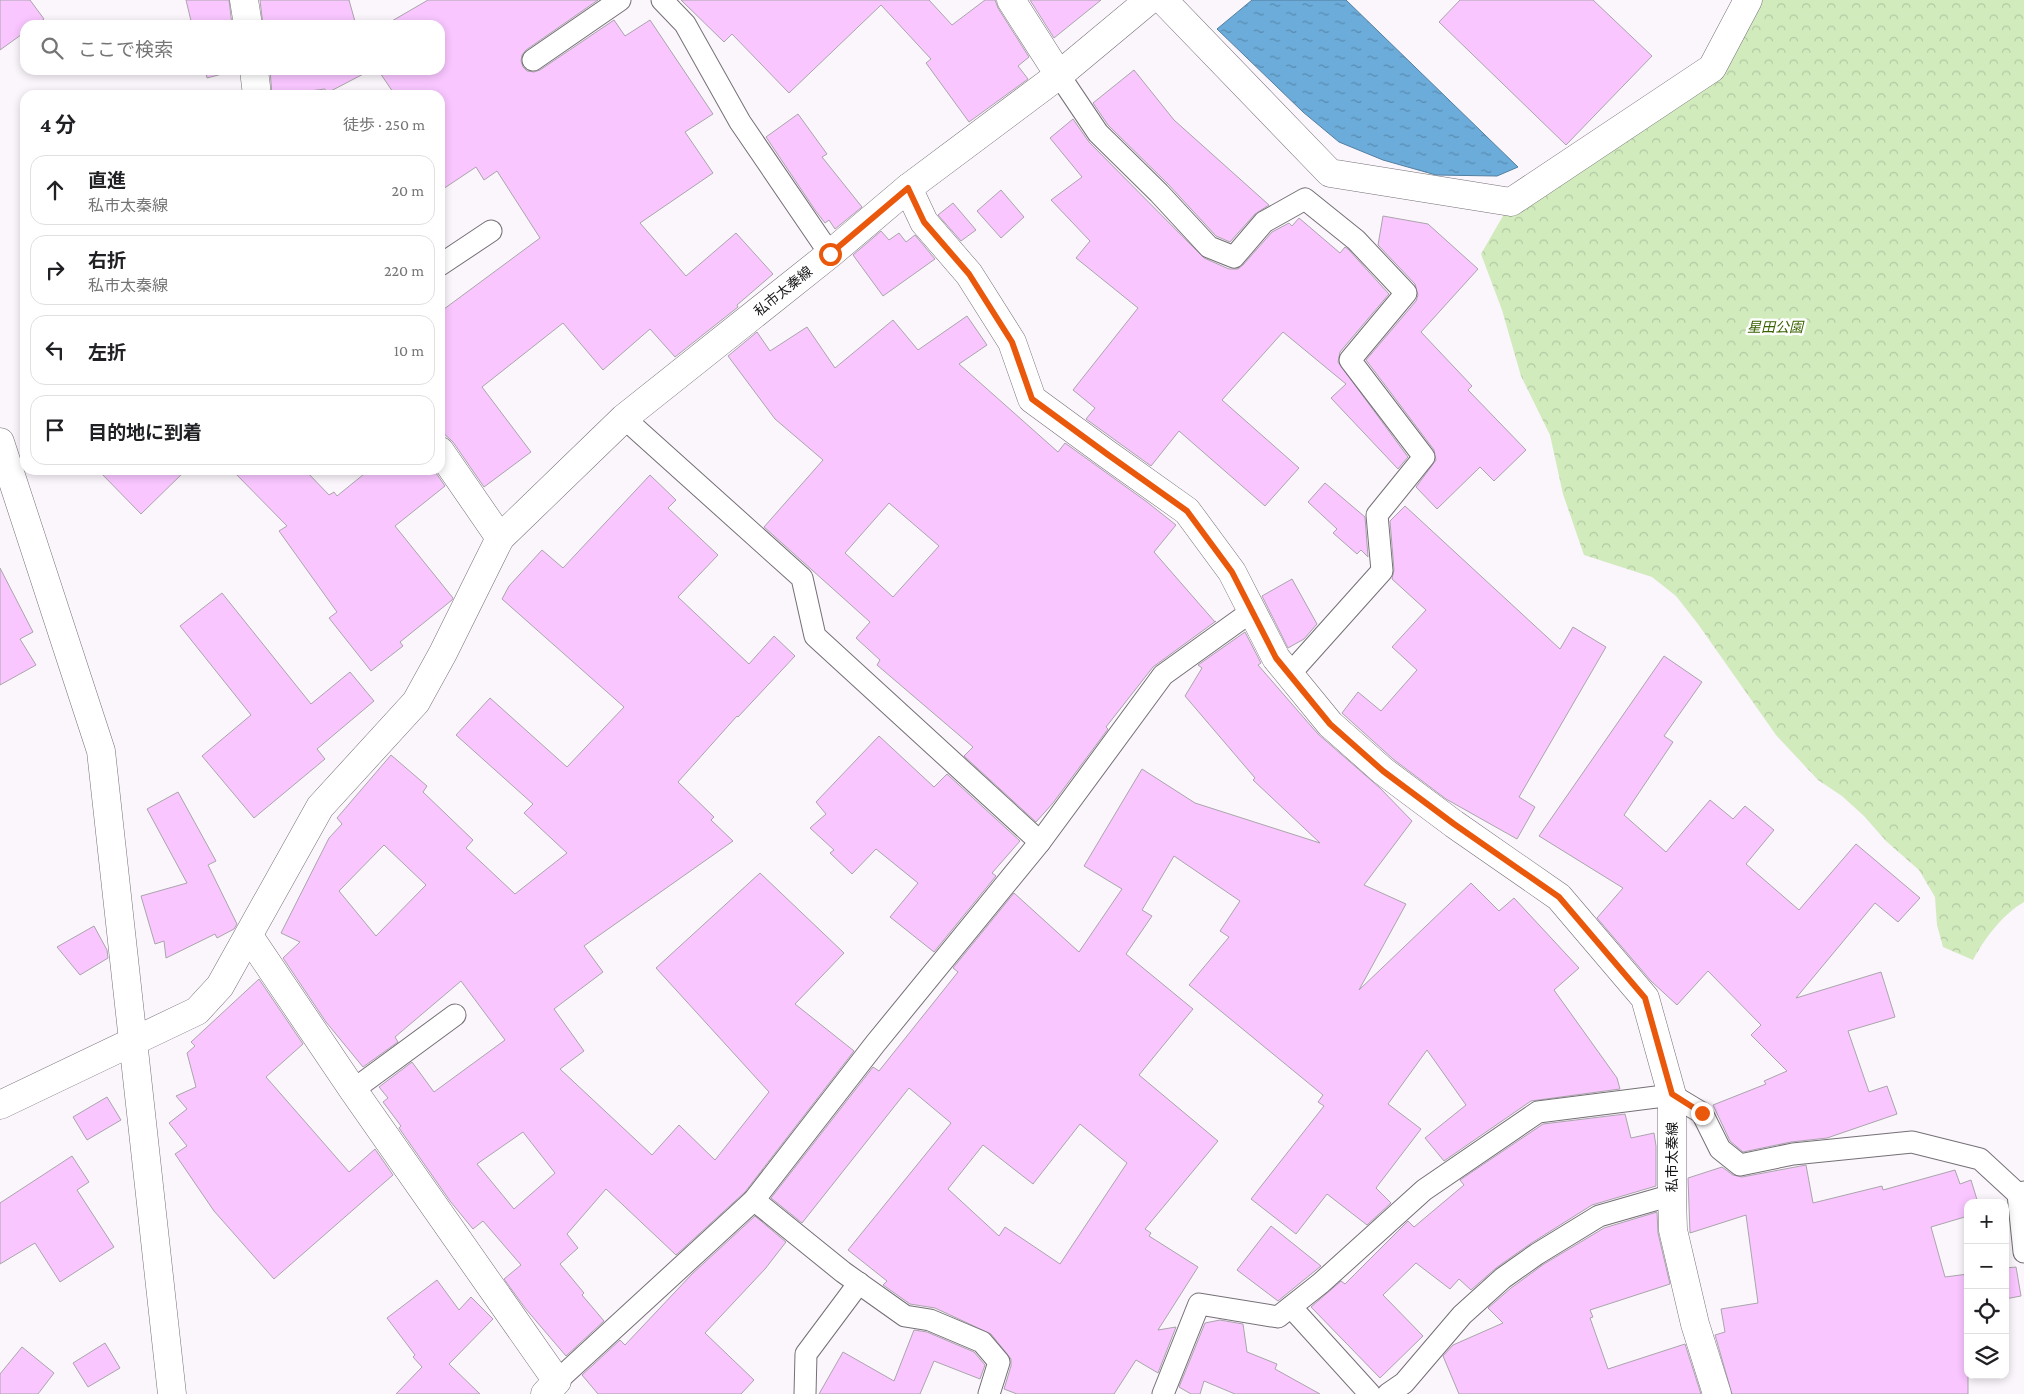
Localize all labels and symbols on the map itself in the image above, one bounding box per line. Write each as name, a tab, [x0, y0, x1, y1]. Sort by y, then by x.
route start	[819, 243, 842, 266]
street label: 私市太秦線	[751, 263, 815, 319]
park label: 星田公園	[1747, 319, 1805, 335]
route end	[1691, 1102, 1714, 1125]
street label: 私市太秦線	[1664, 1122, 1680, 1192]

